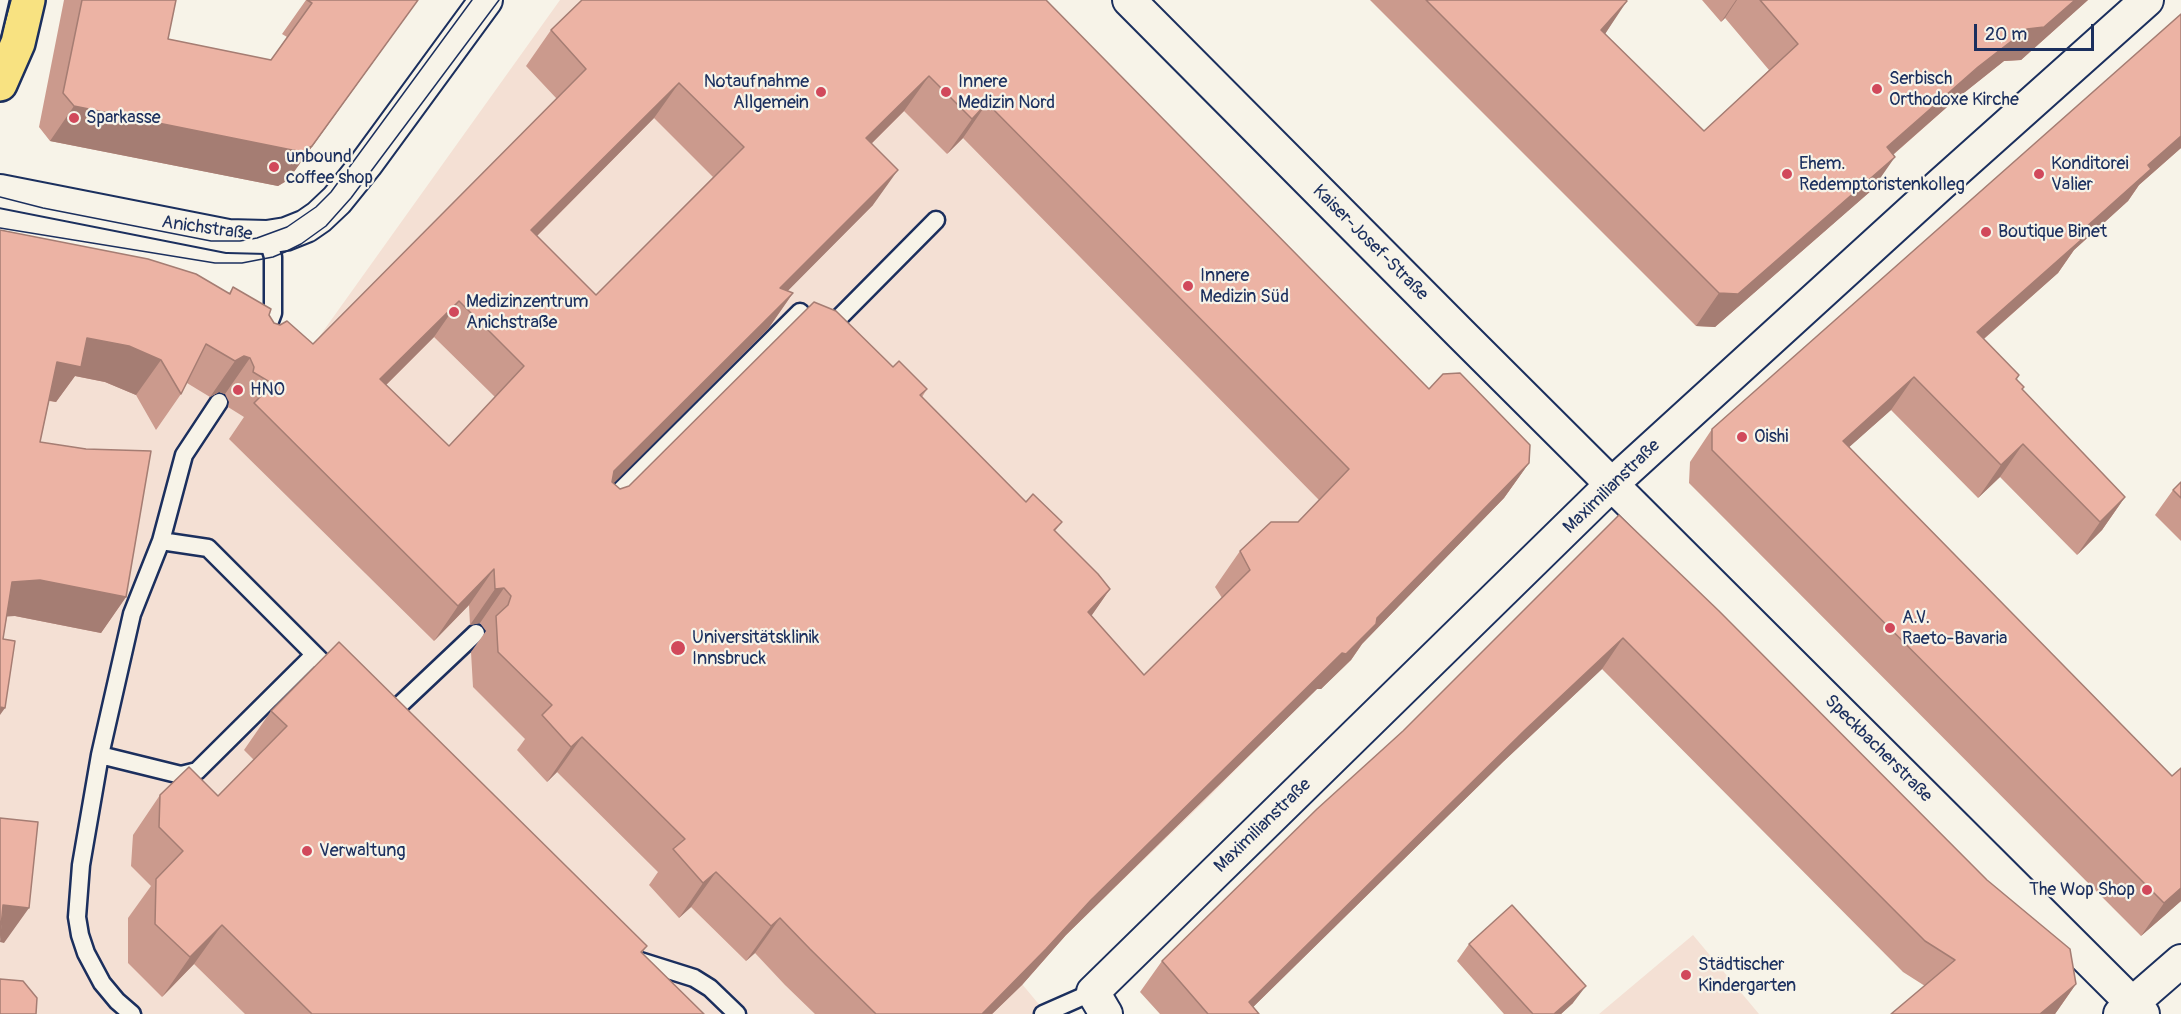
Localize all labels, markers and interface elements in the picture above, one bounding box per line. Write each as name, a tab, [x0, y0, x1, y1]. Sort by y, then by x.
scale bar	[1977, 12, 2097, 50]
text: 20 m	[1985, 23, 2027, 46]
place label: Serbisch Orthodoxe Kirche	[1889, 68, 2019, 110]
place label: Notaufnahme Allgemein	[704, 71, 809, 113]
place label: Innere Medizin Nord	[958, 71, 1055, 113]
marker: Serbisch Orthodoxe Kirche	[1870, 82, 1884, 96]
marker: Notaufnahme Allgemein	[814, 85, 828, 99]
marker: Innere Medizin Nord	[939, 85, 953, 99]
place label: Sparkasse	[86, 107, 161, 129]
marker: Sparkasse	[67, 111, 81, 125]
place label: unbound coffee shop	[286, 146, 373, 188]
place label: Ehem. Redemptoristenkolleg	[1799, 153, 1965, 195]
place label: Konditorei Valier	[2051, 153, 2129, 195]
marker: unbound coffee shop	[267, 160, 281, 174]
marker: Ehem. Redemptoristenkolleg	[1780, 167, 1794, 181]
marker: Konditorei Valier	[2032, 167, 2046, 181]
street label: Kaiser-Josef-Straße	[1308, 181, 1432, 305]
street label: Anichstraße	[160, 212, 254, 246]
place label: Boutique Binet	[1998, 221, 2107, 243]
marker: Boutique Binet	[1979, 225, 1993, 239]
place label: Innere Medizin Süd	[1200, 265, 1289, 308]
marker: Innere Medizin Süd	[1181, 279, 1195, 293]
place label: Medizinzentrum Anichstraße	[466, 291, 589, 334]
marker: Medizinzentrum Anichstraße	[447, 305, 461, 319]
place label: HNO	[250, 379, 285, 401]
marker: HNO	[231, 383, 245, 397]
place label: Oishi	[1754, 426, 1789, 448]
marker: Oishi	[1735, 430, 1749, 444]
street label: Maximilianstraße	[1559, 435, 1665, 539]
place label: A.V. Raeto-Bavaria	[1902, 607, 2007, 650]
marker: A.V. Raeto-Bavaria	[1883, 621, 1897, 635]
place label: Universitätsklinik Innsbruck	[692, 627, 819, 670]
marker: Universitätsklinik Innsbruck	[669, 639, 687, 657]
street label: Speckbacherstraße	[1820, 691, 1936, 807]
street label: Maximilianstraße	[1210, 774, 1316, 878]
place label: Verwaltung	[319, 840, 405, 862]
marker: Verwaltung	[300, 844, 314, 858]
place label: The Wop Shop	[2029, 879, 2135, 901]
marker: The Wop Shop	[2140, 883, 2154, 897]
place label: Städtischer Kindergarten	[1698, 954, 1796, 996]
marker: Städtischer Kindergarten	[1679, 968, 1693, 982]

